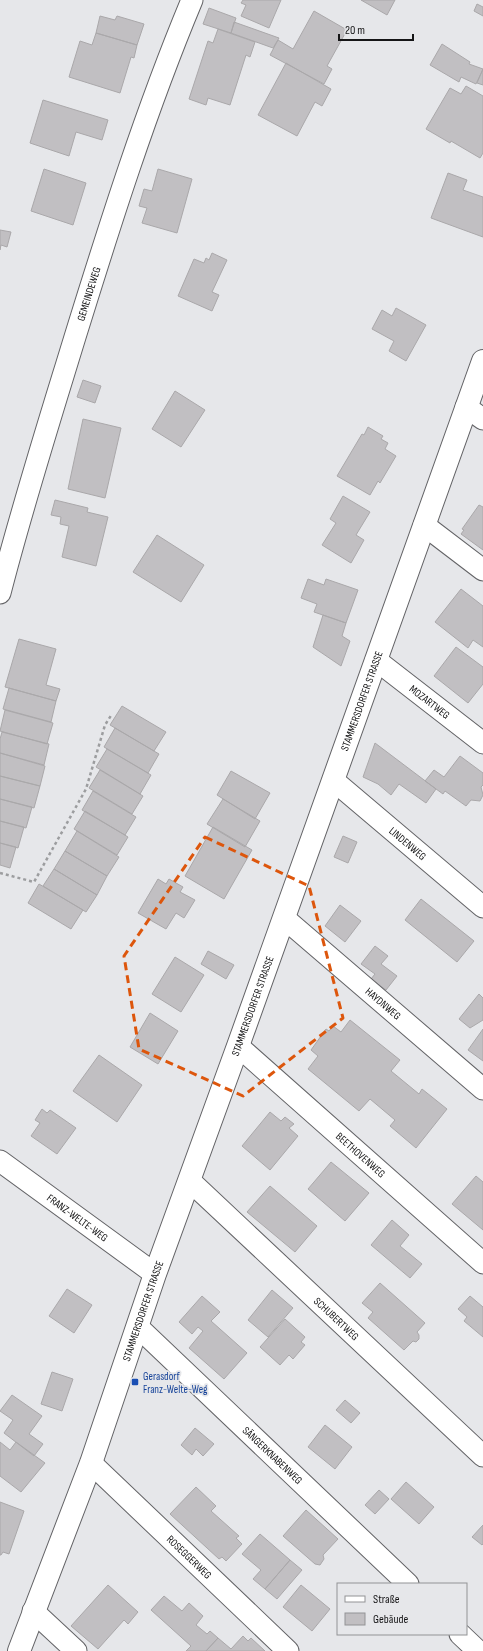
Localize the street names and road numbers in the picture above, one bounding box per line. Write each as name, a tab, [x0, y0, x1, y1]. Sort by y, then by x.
street label: GEMEINDEWEG	[74, 265, 103, 323]
street label: STAMMERSDORFER STRASSE	[338, 649, 385, 753]
street label: MOZARTWEG	[407, 682, 453, 721]
street label: LINDENWEG	[387, 824, 429, 863]
street label: STAMMERSDORFER STRASSE	[228, 954, 276, 1058]
street label: HAYDNWEG	[363, 985, 404, 1022]
street label: BEETHOVENWEG	[333, 1129, 388, 1180]
street label: FRANZ-WELTE-WEG	[44, 1191, 111, 1244]
street label: STAMMERSDORFER STRASSE	[120, 1259, 166, 1363]
street label: SCHUBERTWEG	[311, 1294, 362, 1343]
street label: SÄNGERKNABENWEG	[240, 1424, 305, 1487]
street label: ROSEGGERWEG	[164, 1532, 215, 1581]

